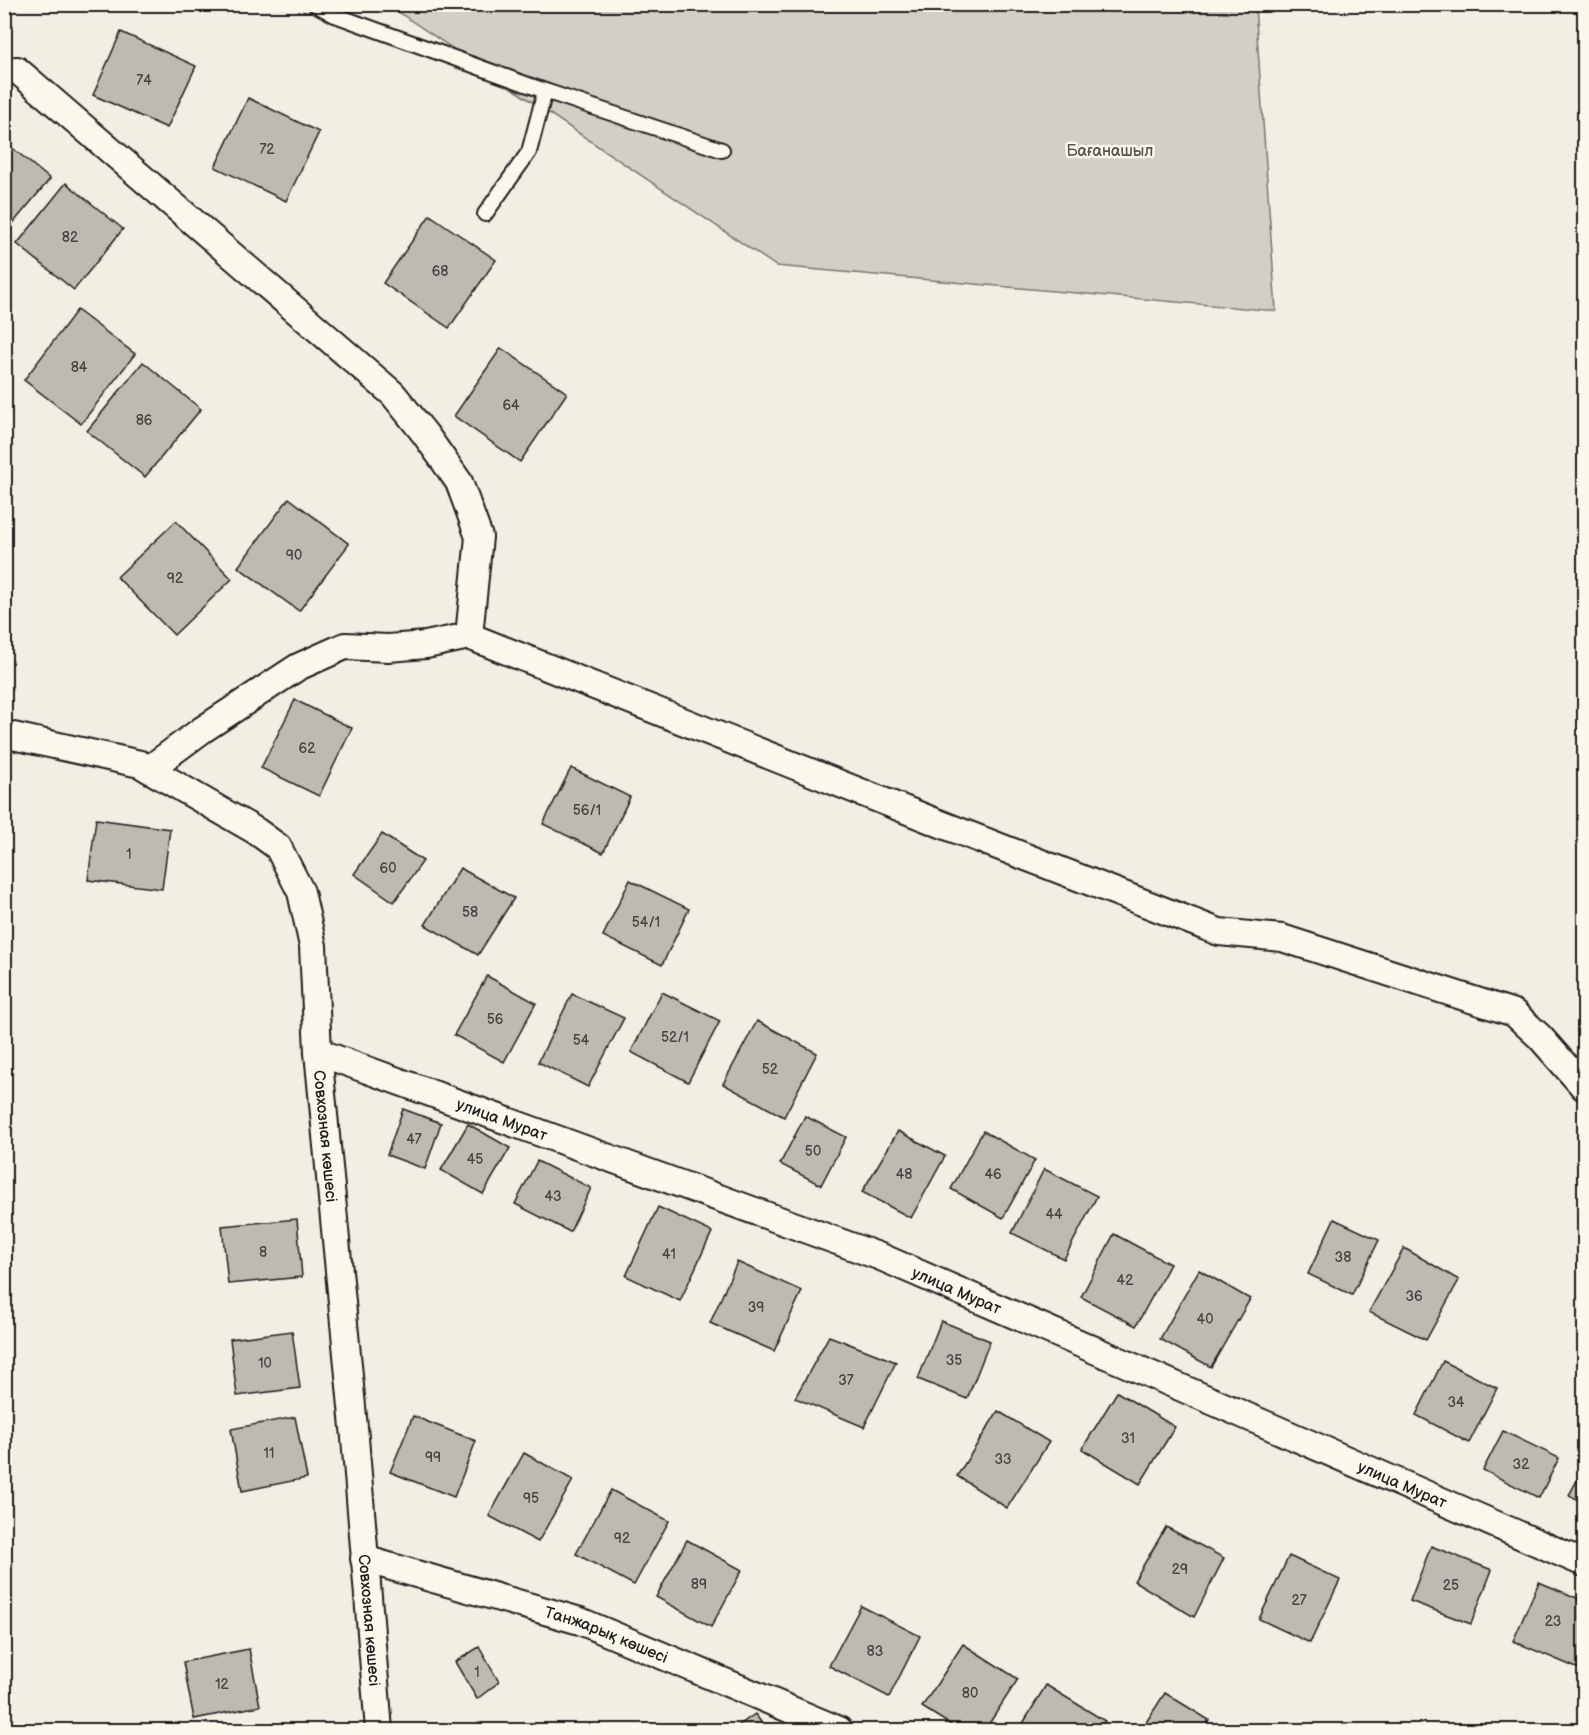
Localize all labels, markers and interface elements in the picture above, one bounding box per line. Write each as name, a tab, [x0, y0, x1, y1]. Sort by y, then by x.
house number: 74	[136, 72, 152, 89]
house number: 72	[259, 141, 275, 158]
park label: Бағанашыл	[1067, 142, 1153, 161]
house number: 82	[62, 229, 79, 246]
house number: 68	[432, 263, 448, 280]
house number: 84	[71, 359, 88, 376]
house number: 64	[502, 397, 520, 414]
house number: 86	[136, 412, 153, 429]
house number: 90	[286, 547, 302, 564]
house number: 92	[167, 570, 184, 587]
house number: 62	[299, 740, 316, 757]
house number: 56/1	[573, 802, 601, 819]
house number: 1	[126, 846, 132, 863]
house number: 60	[380, 860, 396, 877]
house number: 58	[462, 904, 478, 921]
house number: 54/1	[632, 914, 660, 931]
house number: 56	[487, 1011, 504, 1028]
house number: 52/1	[661, 1029, 689, 1046]
house number: 54	[573, 1032, 590, 1049]
house number: 52	[762, 1061, 779, 1078]
street label: Совхозная көшесі	[309, 1069, 340, 1203]
street label: улица Мурат	[454, 1095, 550, 1146]
house number: 47	[406, 1131, 422, 1148]
house number: 50	[805, 1143, 821, 1160]
house number: 45	[467, 1151, 483, 1168]
house number: 48	[896, 1166, 912, 1183]
house number: 46	[984, 1166, 1002, 1183]
house number: 43	[544, 1188, 562, 1205]
house number: 44	[1045, 1206, 1063, 1223]
house number: 8	[259, 1244, 267, 1261]
house number: 41	[662, 1246, 676, 1263]
house number: 38	[1335, 1249, 1351, 1266]
street label: улица Мурат	[909, 1264, 1004, 1319]
house number: 42	[1117, 1272, 1134, 1289]
house number: 36	[1405, 1288, 1423, 1305]
house number: 39	[748, 1299, 764, 1316]
house number: 40	[1197, 1311, 1213, 1328]
house number: 35	[946, 1352, 962, 1369]
house number: 10	[258, 1355, 272, 1372]
house number: 37	[838, 1372, 854, 1389]
house number: 34	[1447, 1394, 1465, 1411]
house number: 31	[1121, 1430, 1135, 1447]
house number: 11	[264, 1445, 274, 1462]
house number: 99	[425, 1449, 441, 1466]
house number: 33	[994, 1451, 1012, 1468]
house number: 32	[1513, 1456, 1530, 1473]
street label: улица Мурат	[1354, 1458, 1450, 1513]
house number: 95	[523, 1490, 539, 1507]
house number: 92	[614, 1530, 631, 1547]
street label: Совхозная көшесі	[354, 1554, 383, 1687]
house number: 29	[1172, 1561, 1188, 1578]
house number: 89	[691, 1576, 707, 1593]
house number: 25	[1443, 1577, 1459, 1594]
house number: 27	[1291, 1592, 1307, 1609]
street label: Танжарық көшесі	[542, 1603, 671, 1668]
house number: 23	[1545, 1613, 1561, 1630]
house number: 83	[867, 1643, 883, 1660]
house number: 1	[474, 1664, 480, 1681]
house number: 12	[215, 1676, 230, 1693]
house number: 80	[962, 1685, 978, 1702]

